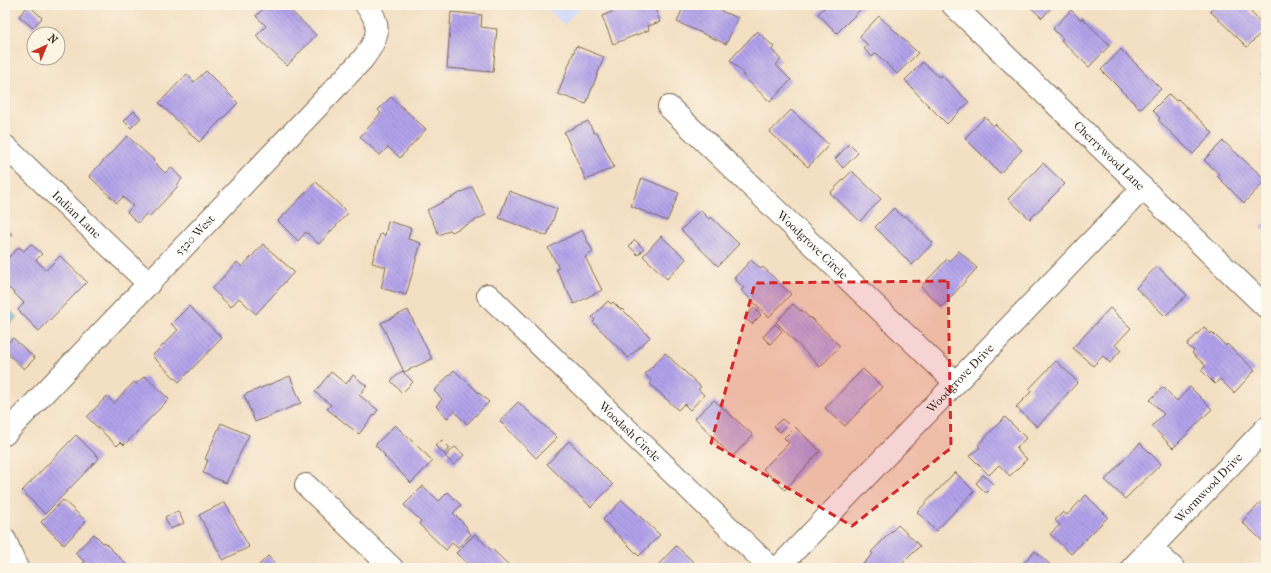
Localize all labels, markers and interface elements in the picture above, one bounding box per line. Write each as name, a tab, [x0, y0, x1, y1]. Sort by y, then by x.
north arrow	[26, 26, 66, 66]
text: N	[45, 32, 61, 47]
street label: Cherrywood Lane	[1071, 118, 1148, 193]
street label: Indian Lane	[49, 188, 104, 241]
street label: Woodgrove Circle	[774, 207, 851, 282]
street label: 5320 West	[172, 211, 218, 258]
street label: Woodgrove Drive	[923, 341, 997, 417]
street label: Woodash Circle	[595, 398, 663, 465]
street label: Wormwood Drive	[1171, 450, 1245, 526]

